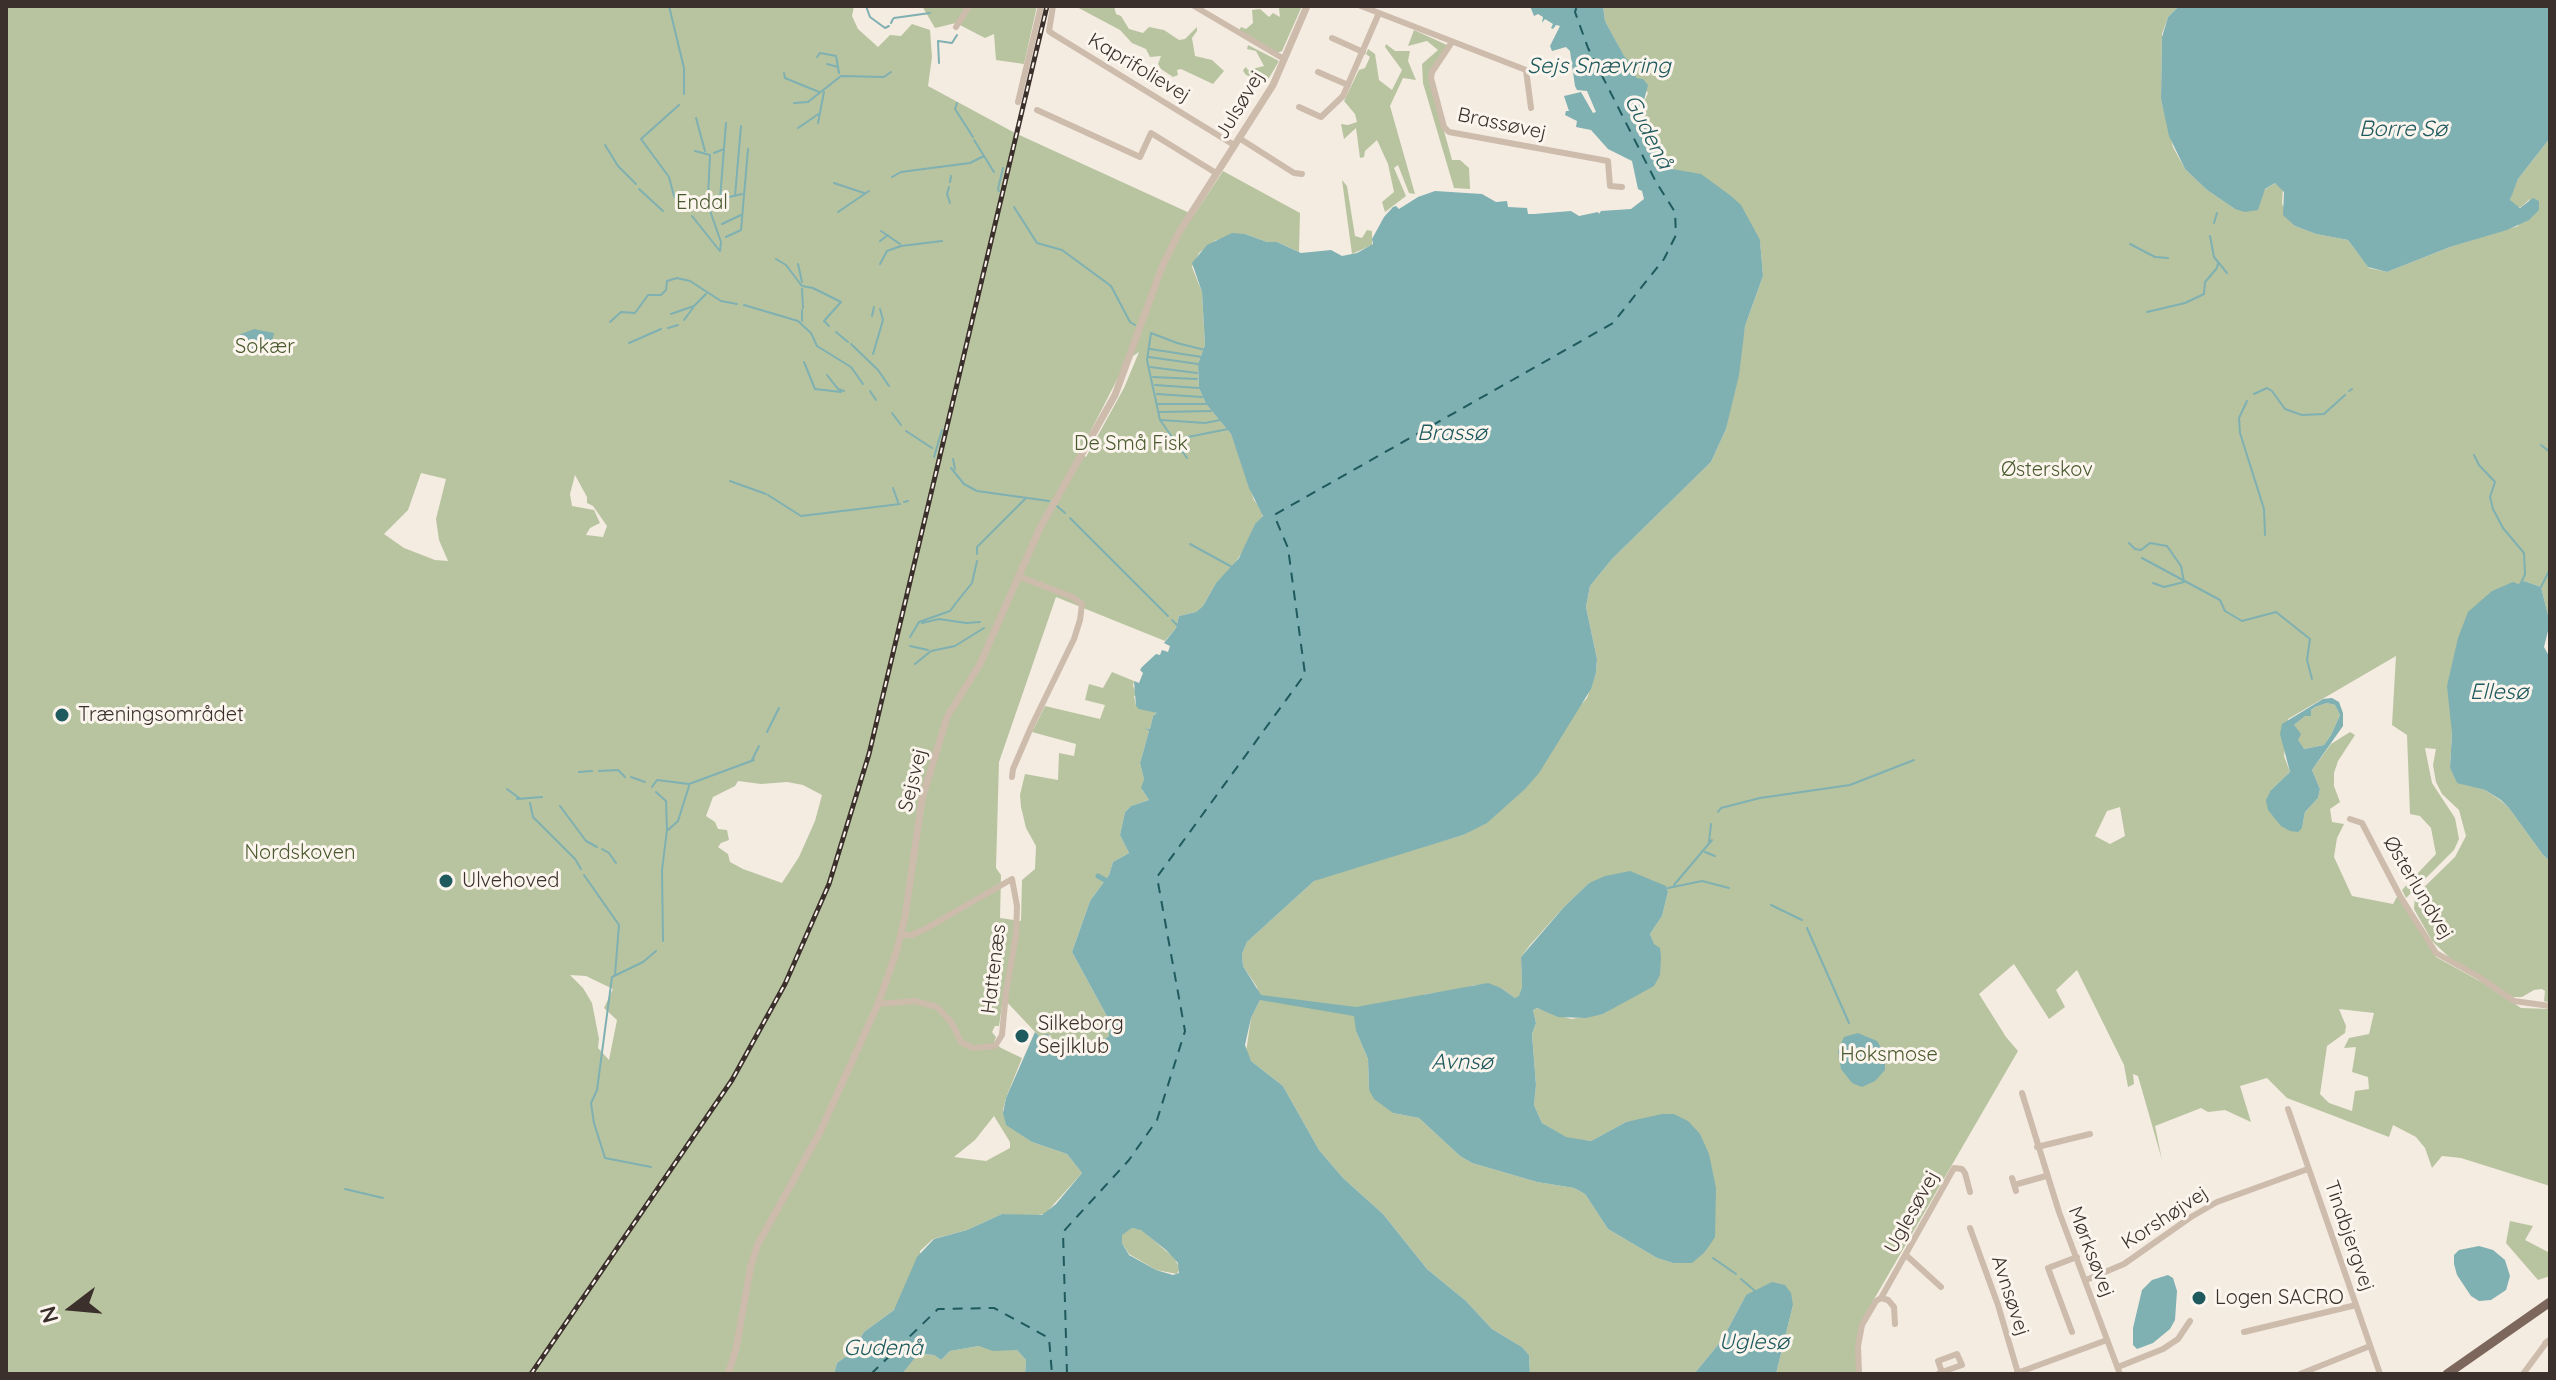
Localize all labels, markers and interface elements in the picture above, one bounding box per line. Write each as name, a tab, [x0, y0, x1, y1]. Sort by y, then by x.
street label: Kaprifolievej	[1083, 28, 1195, 108]
water label: Sejs Snævring	[1527, 53, 1671, 79]
street label: Julsøvej	[1210, 66, 1270, 144]
water label: Gudenå	[1618, 91, 1678, 173]
street label: Brassøvej	[1455, 103, 1549, 145]
water label: Borre Sø	[2359, 116, 2447, 142]
park label: Endal	[676, 191, 728, 215]
park label: Sokær	[235, 335, 295, 359]
water label: Brassø	[1417, 420, 1487, 446]
park label: De Små Fisk	[1074, 432, 1188, 456]
park label: Østerskov	[2001, 458, 2093, 482]
water label: Ellesø	[2470, 679, 2528, 705]
place label: Træningsområdet	[78, 703, 244, 727]
marker: Træningsområdet	[53, 706, 71, 724]
street label: Sejsvej	[894, 746, 932, 814]
street label: Østerlundvej	[2378, 832, 2458, 944]
park label: Nordskoven	[245, 841, 355, 865]
place label: Ulvehoved	[462, 869, 559, 893]
marker: Ulvehoved	[437, 872, 455, 890]
street label: Hattenæs	[977, 923, 1011, 1015]
place label: Silkeborg Sejlklub	[1038, 1012, 1124, 1059]
marker: Silkeborg Sejlklub	[1013, 1027, 1031, 1045]
park label: Hoksmose	[1840, 1043, 1938, 1067]
water label: Avnsø	[1431, 1049, 1493, 1075]
street label: Uglesøvej	[1879, 1166, 1945, 1258]
street label: Tindbjergvej	[2319, 1177, 2379, 1295]
street label: Korshøjvej	[2117, 1181, 2213, 1255]
street label: Mørksøvej	[2063, 1203, 2119, 1301]
street label: Avnsøvej	[1986, 1253, 2034, 1339]
north arrow	[32, 1268, 112, 1348]
place label: Logen SACRO	[2215, 1286, 2344, 1310]
marker: Logen SACRO	[2190, 1289, 2208, 1307]
text: N	[33, 1303, 65, 1326]
water label: Uglesø	[1719, 1329, 1789, 1355]
water label: Gudenå	[843, 1335, 923, 1361]

